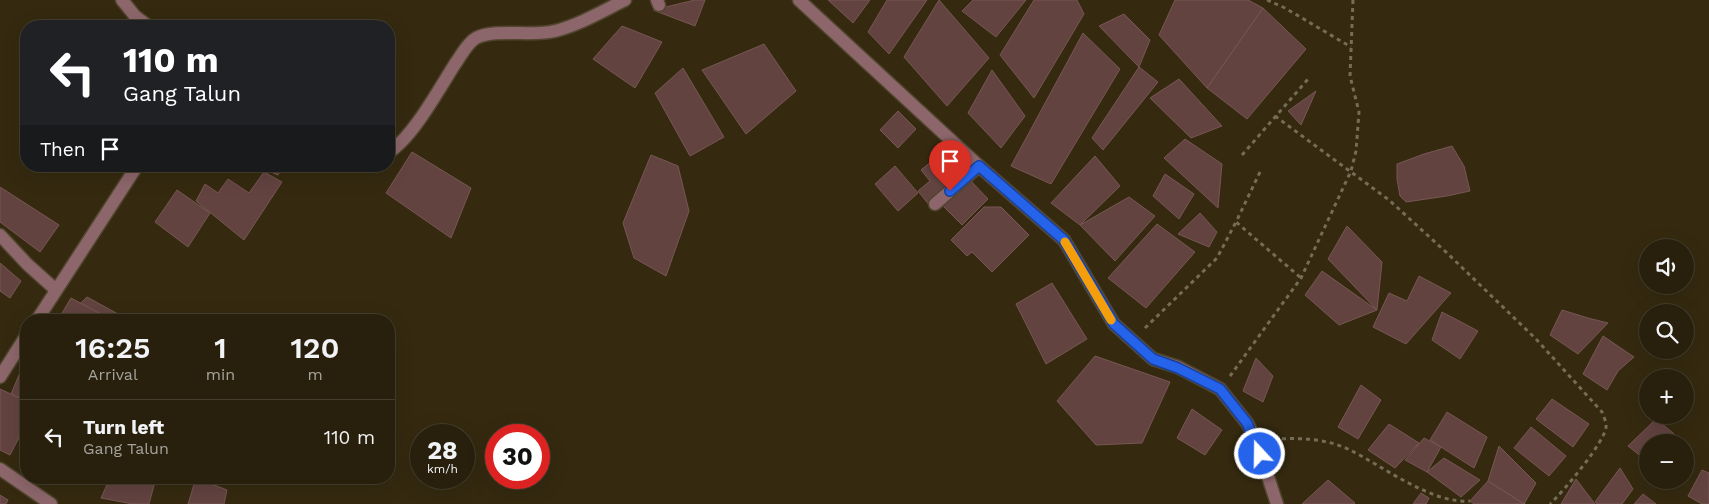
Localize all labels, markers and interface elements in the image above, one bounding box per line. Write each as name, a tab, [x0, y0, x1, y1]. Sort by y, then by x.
text: 110 m	[123, 39, 219, 81]
icon: left	[40, 40, 105, 105]
text: Gang Talun	[123, 81, 241, 106]
icon: arrive	[96, 135, 124, 163]
text: Then	[40, 138, 86, 161]
pin	[929, 140, 971, 191]
icon: arrive	[936, 147, 964, 175]
map controls	[1639, 239, 1694, 489]
button: sound	[1639, 239, 1694, 294]
button: search	[1639, 304, 1694, 359]
text: 16:25	[75, 330, 150, 365]
text: 1	[214, 330, 227, 365]
text: 120	[290, 330, 340, 365]
text: Arrival	[88, 365, 138, 384]
text: min	[206, 365, 235, 384]
text: m	[307, 365, 323, 384]
button: +	[1639, 369, 1694, 424]
text: Turn left	[83, 416, 164, 439]
icon: left	[40, 423, 68, 451]
speed limit sign: 30	[485, 424, 550, 489]
text: 110 m	[324, 426, 375, 449]
position arrow	[1233, 427, 1285, 479]
button: −	[1639, 434, 1694, 489]
text: 28	[427, 436, 458, 465]
text: Gang Talun	[83, 439, 169, 458]
text: km/h	[427, 462, 458, 476]

